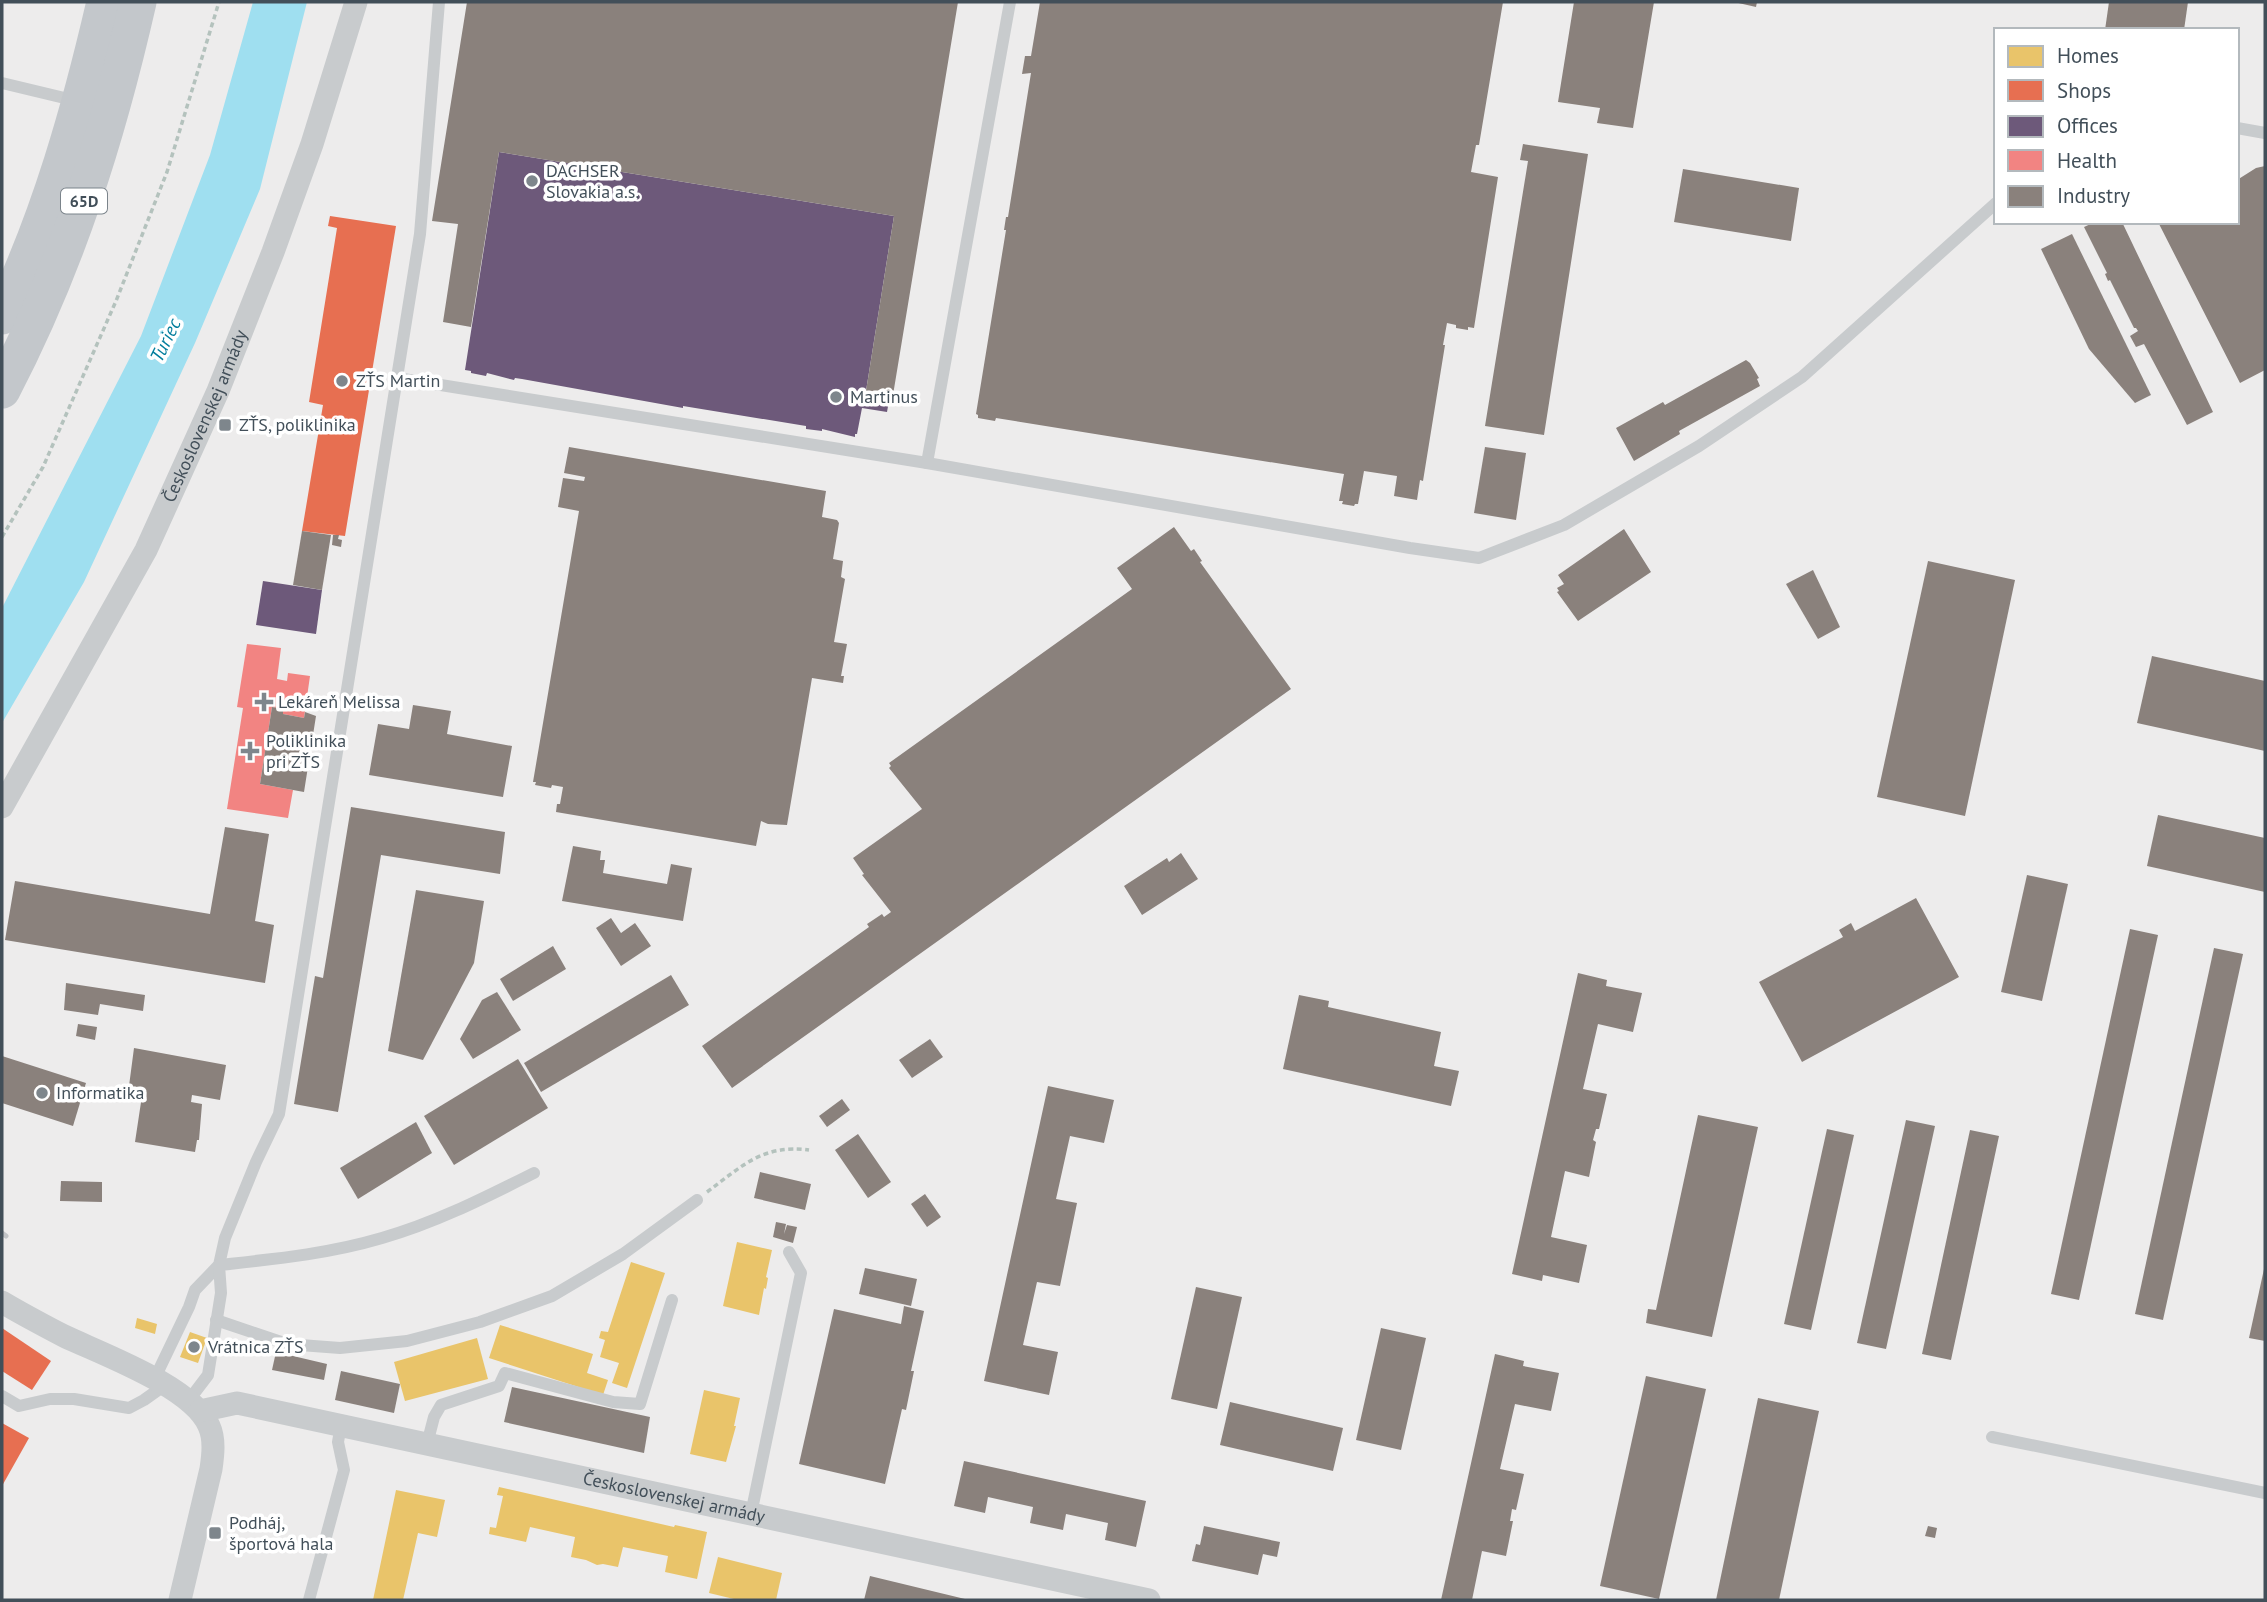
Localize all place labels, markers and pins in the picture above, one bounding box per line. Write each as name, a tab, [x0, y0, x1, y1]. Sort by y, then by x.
place label: DACHSER Slovakia a.s.	[546, 159, 639, 203]
marker: DACHSER Slovakia a.s.	[524, 173, 540, 189]
place label: ZŤS Martin	[356, 369, 440, 392]
marker: ZŤS Martin	[334, 373, 350, 389]
place label: Martinus	[850, 385, 918, 408]
marker: Martinus	[828, 389, 844, 405]
place label: ZŤS, poliklinika	[239, 413, 356, 436]
marker: ZŤS, poliklinika	[217, 417, 233, 433]
place label: Lekáreň Melissa	[278, 690, 400, 713]
marker: Lekáreň Melissa	[256, 694, 272, 710]
place label: Poliklinika pri ZŤS	[266, 729, 346, 773]
marker: Poliklinika pri ZŤS	[240, 741, 260, 761]
place label: Informatika	[56, 1081, 144, 1104]
marker: Informatika	[34, 1085, 50, 1101]
place label: Vrátnica ZŤS	[207, 1335, 304, 1358]
marker: Vrátnica ZŤS	[186, 1339, 202, 1355]
place label: Podháj, športová hala	[229, 1511, 333, 1555]
marker: Podháj, športová hala	[207, 1525, 223, 1541]

